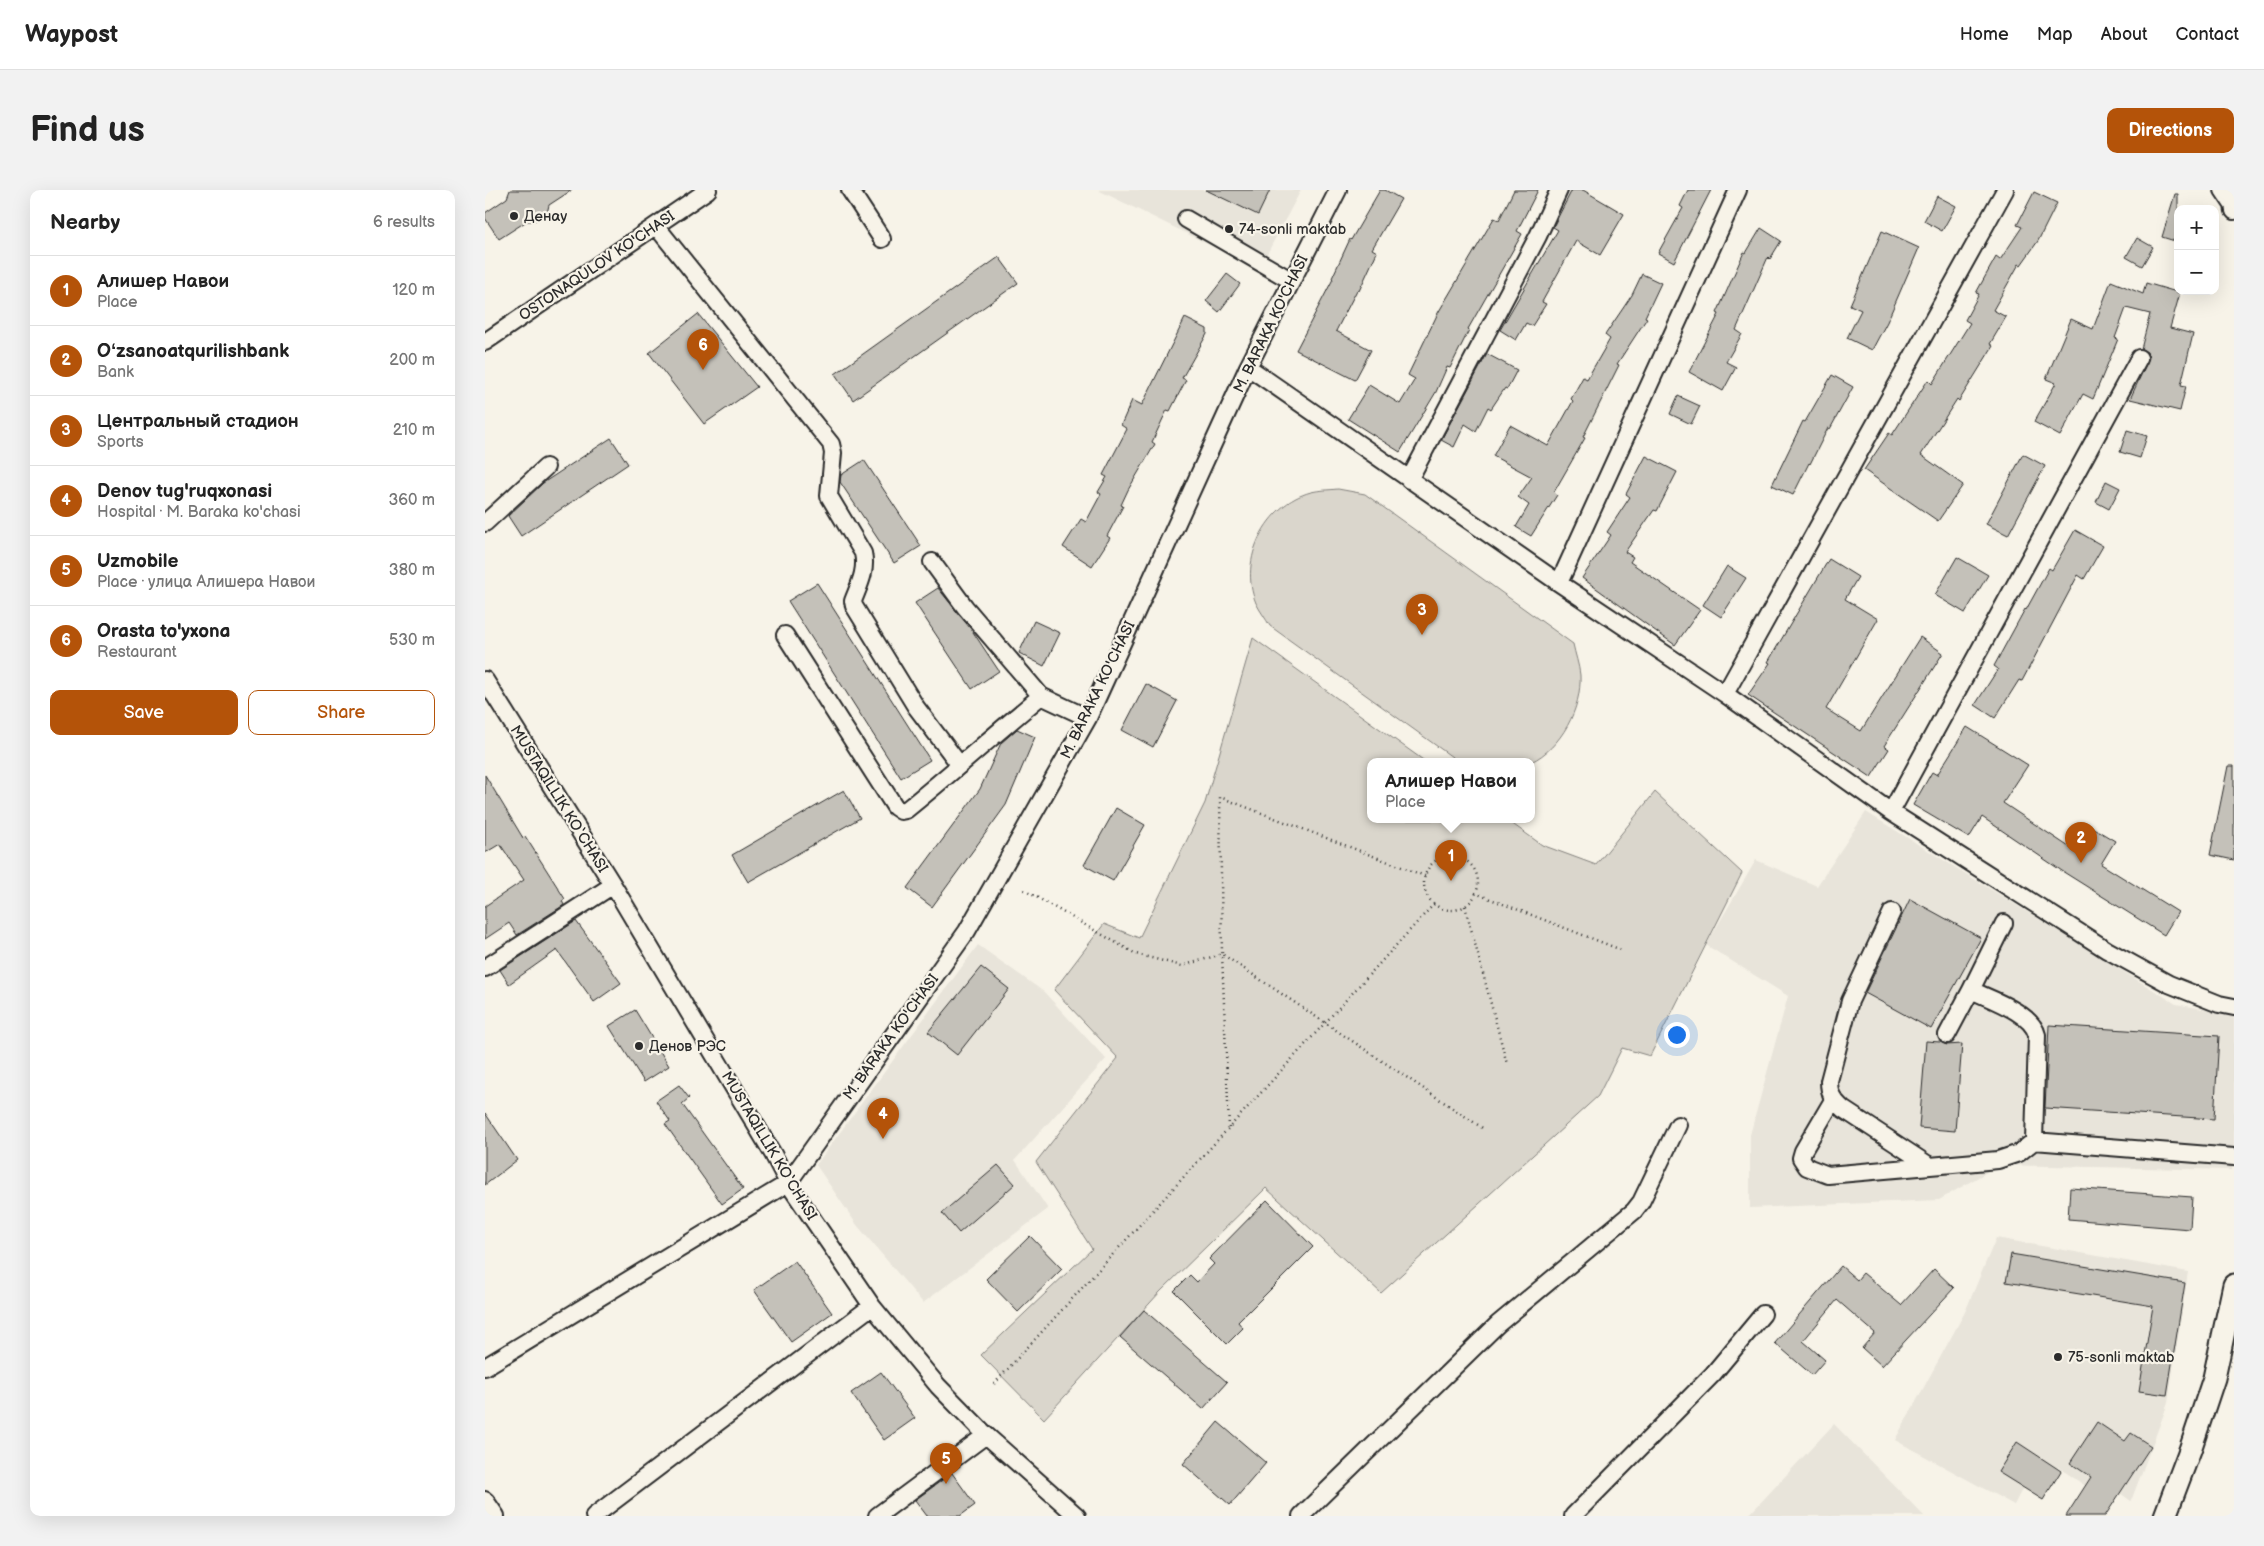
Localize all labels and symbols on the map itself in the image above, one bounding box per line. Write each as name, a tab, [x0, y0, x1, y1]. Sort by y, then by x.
street label: OSTONAQULOV KO'CHASI	[515, 207, 679, 325]
place label: Денау	[524, 207, 567, 226]
marker: Денау	[508, 210, 520, 222]
place label: 74-sonli maktab	[1239, 220, 1347, 239]
marker: 74-sonli maktab	[1223, 223, 1235, 235]
street label: M. BARAKA KO'CHASI	[1229, 252, 1313, 396]
pin: 6	[687, 329, 719, 370]
pin: 3	[1406, 594, 1438, 635]
street label: M. BARAKA KO'CHASI	[1056, 618, 1140, 762]
street label: MUSTAQILLIK KO‘CHASI	[506, 722, 612, 877]
pin: 2	[2065, 822, 2097, 863]
pin: 1	[1435, 840, 1467, 881]
street label: M. BARAKA KO'CHASI	[839, 970, 943, 1104]
your location	[1664, 1022, 1690, 1048]
place label: Денов РЭС	[649, 1037, 726, 1056]
marker: Денов РЭС	[633, 1040, 645, 1052]
street label: MUSTAQILLIK KO‘CHASI	[717, 1068, 821, 1224]
pin: 4	[867, 1098, 899, 1139]
place label: 75-sonli maktab	[2068, 1348, 2175, 1367]
marker: 75-sonli maktab	[2052, 1351, 2064, 1363]
pin: 5	[930, 1443, 962, 1484]

